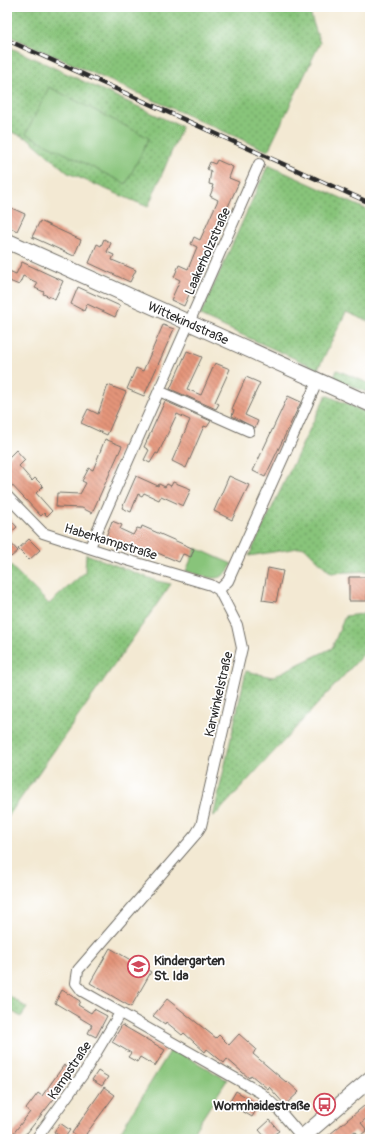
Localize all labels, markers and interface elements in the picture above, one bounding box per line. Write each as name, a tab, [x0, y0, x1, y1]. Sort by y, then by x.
street label: Laakerholzstraße	[181, 205, 235, 298]
street label: Wittekindstraße	[145, 298, 232, 349]
street label: Haberkampstraße	[62, 520, 160, 564]
street label: Karwinkelstraße	[201, 649, 237, 738]
place label: Kindergarten St. Ida	[154, 953, 226, 984]
school or university icon: Kindergarten St. Ida	[126, 954, 152, 980]
street label: Kampstraße	[45, 1038, 95, 1103]
bus stop icon: Wormhaidestraße	[312, 1092, 338, 1118]
place label: Wormhaidestraße	[213, 1098, 311, 1114]

